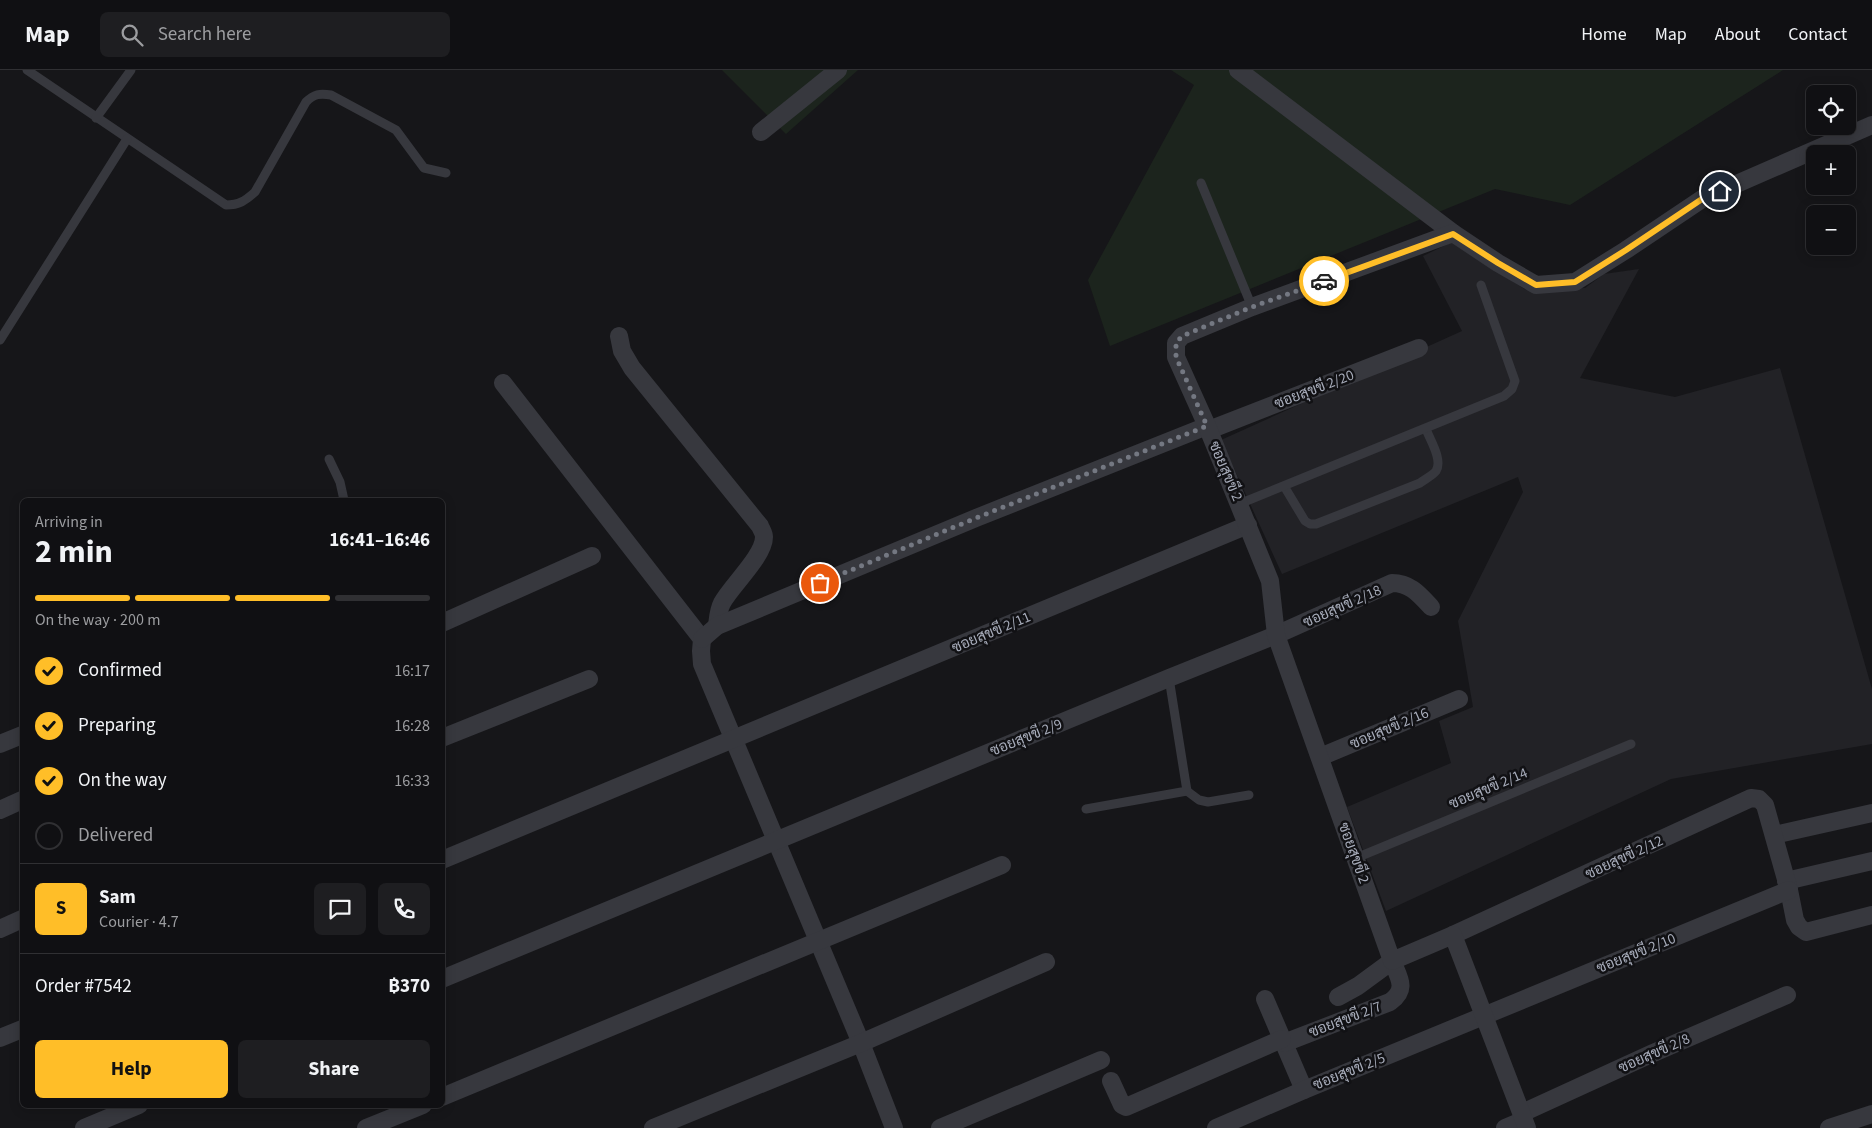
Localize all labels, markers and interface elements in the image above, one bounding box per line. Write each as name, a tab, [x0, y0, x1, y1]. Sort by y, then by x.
search box	[100, 12, 450, 57]
text: Map	[25, 17, 70, 52]
icon: search	[118, 21, 146, 49]
text: Search here	[158, 21, 251, 48]
text: Home	[1581, 22, 1627, 47]
text: Map	[1655, 22, 1687, 47]
text: About	[1715, 22, 1760, 47]
text: Contact	[1788, 22, 1847, 47]
map controls	[1806, 85, 1856, 255]
button: locate	[1806, 85, 1856, 135]
button: +	[1806, 145, 1856, 195]
pin	[1699, 170, 1741, 212]
icon: home	[1706, 177, 1734, 205]
button: −	[1806, 205, 1856, 255]
courier	[1299, 256, 1349, 306]
icon: car	[1310, 267, 1338, 295]
street label: ซอยสุขขี 2/20	[1271, 365, 1357, 414]
street label: ซอยสุขขี 2	[1203, 438, 1248, 505]
text: Arriving in	[35, 511, 103, 533]
text: 16:41–16:46	[329, 527, 430, 554]
text: 2 min	[35, 529, 113, 575]
pin	[799, 562, 841, 604]
icon: bag	[806, 569, 834, 597]
street label: ซอยสุขขี 2/18	[1300, 580, 1385, 633]
street label: ซอยสุขขี 2/11	[949, 606, 1034, 658]
text: On the way · 200 m	[35, 609, 160, 631]
icon: check	[35, 657, 63, 685]
text: Confirmed	[78, 657, 162, 684]
text: 16:17	[394, 660, 430, 682]
street label: ซอยสุขขี 2/16	[1347, 702, 1432, 754]
icon: check	[35, 712, 63, 740]
text: Preparing	[78, 712, 156, 739]
street label: ซอยสุขขี 2/9	[987, 713, 1065, 761]
text: 16:28	[394, 715, 430, 737]
street label: ซอยสุขขี 2/14	[1446, 762, 1531, 814]
icon: check	[35, 767, 63, 795]
text: On the way	[78, 767, 167, 794]
text: 16:33	[394, 770, 430, 792]
street label: ซอยสุขขี 2	[1333, 820, 1374, 887]
text: Delivered	[78, 822, 153, 849]
street label: ซอยสุขขี 2/12	[1582, 830, 1667, 885]
button: chat	[314, 883, 366, 935]
button: phone	[378, 883, 430, 935]
text: Sam	[99, 884, 136, 911]
text: S	[56, 895, 66, 922]
text: Courier · 4.7	[99, 911, 179, 933]
street label: ซอยสุขขี 2/10	[1593, 928, 1679, 979]
text: Order #7542	[35, 973, 132, 1000]
text: ฿370	[388, 973, 430, 1000]
street label: ซอยสุขขี 2/7	[1306, 996, 1385, 1043]
street label: ซอยสุขขี 2/8	[1615, 1028, 1693, 1079]
button: Help	[35, 1040, 228, 1098]
button: Share	[238, 1040, 430, 1098]
street label: ซอยสุขขี 2/5	[1310, 1047, 1388, 1095]

